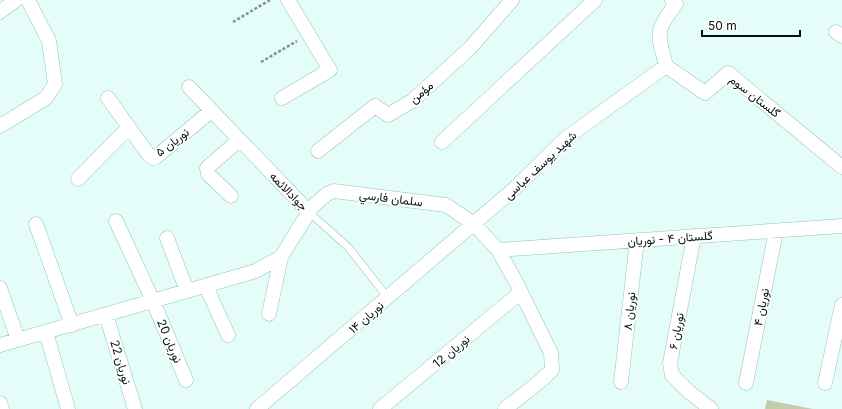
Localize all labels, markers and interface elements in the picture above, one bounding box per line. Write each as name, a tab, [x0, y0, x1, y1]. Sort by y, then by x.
scale bar	[702, 12, 800, 38]
text: 50 m	[708, 18, 737, 33]
street label: گلستان سوم	[726, 71, 783, 121]
street label: مؤمن	[406, 78, 437, 107]
street label: نوریان ۵	[152, 124, 192, 160]
street label: شهید یوسف عباسی	[500, 127, 580, 203]
street label: جوادالائمه	[266, 168, 311, 214]
street label: سلمان فارسي	[358, 187, 424, 212]
street label: گلستان ۴ - نوریان	[627, 228, 713, 249]
street label: نوریان ۴	[750, 287, 773, 327]
street label: نوریان ۸	[620, 291, 639, 331]
street label: نوریان ۱۴	[345, 298, 387, 337]
street label: نوریان ۶	[665, 311, 688, 351]
street label: نوریان 20	[153, 317, 186, 366]
street label: نوریان 12	[430, 331, 473, 371]
street label: نوریان 22	[106, 338, 135, 386]

